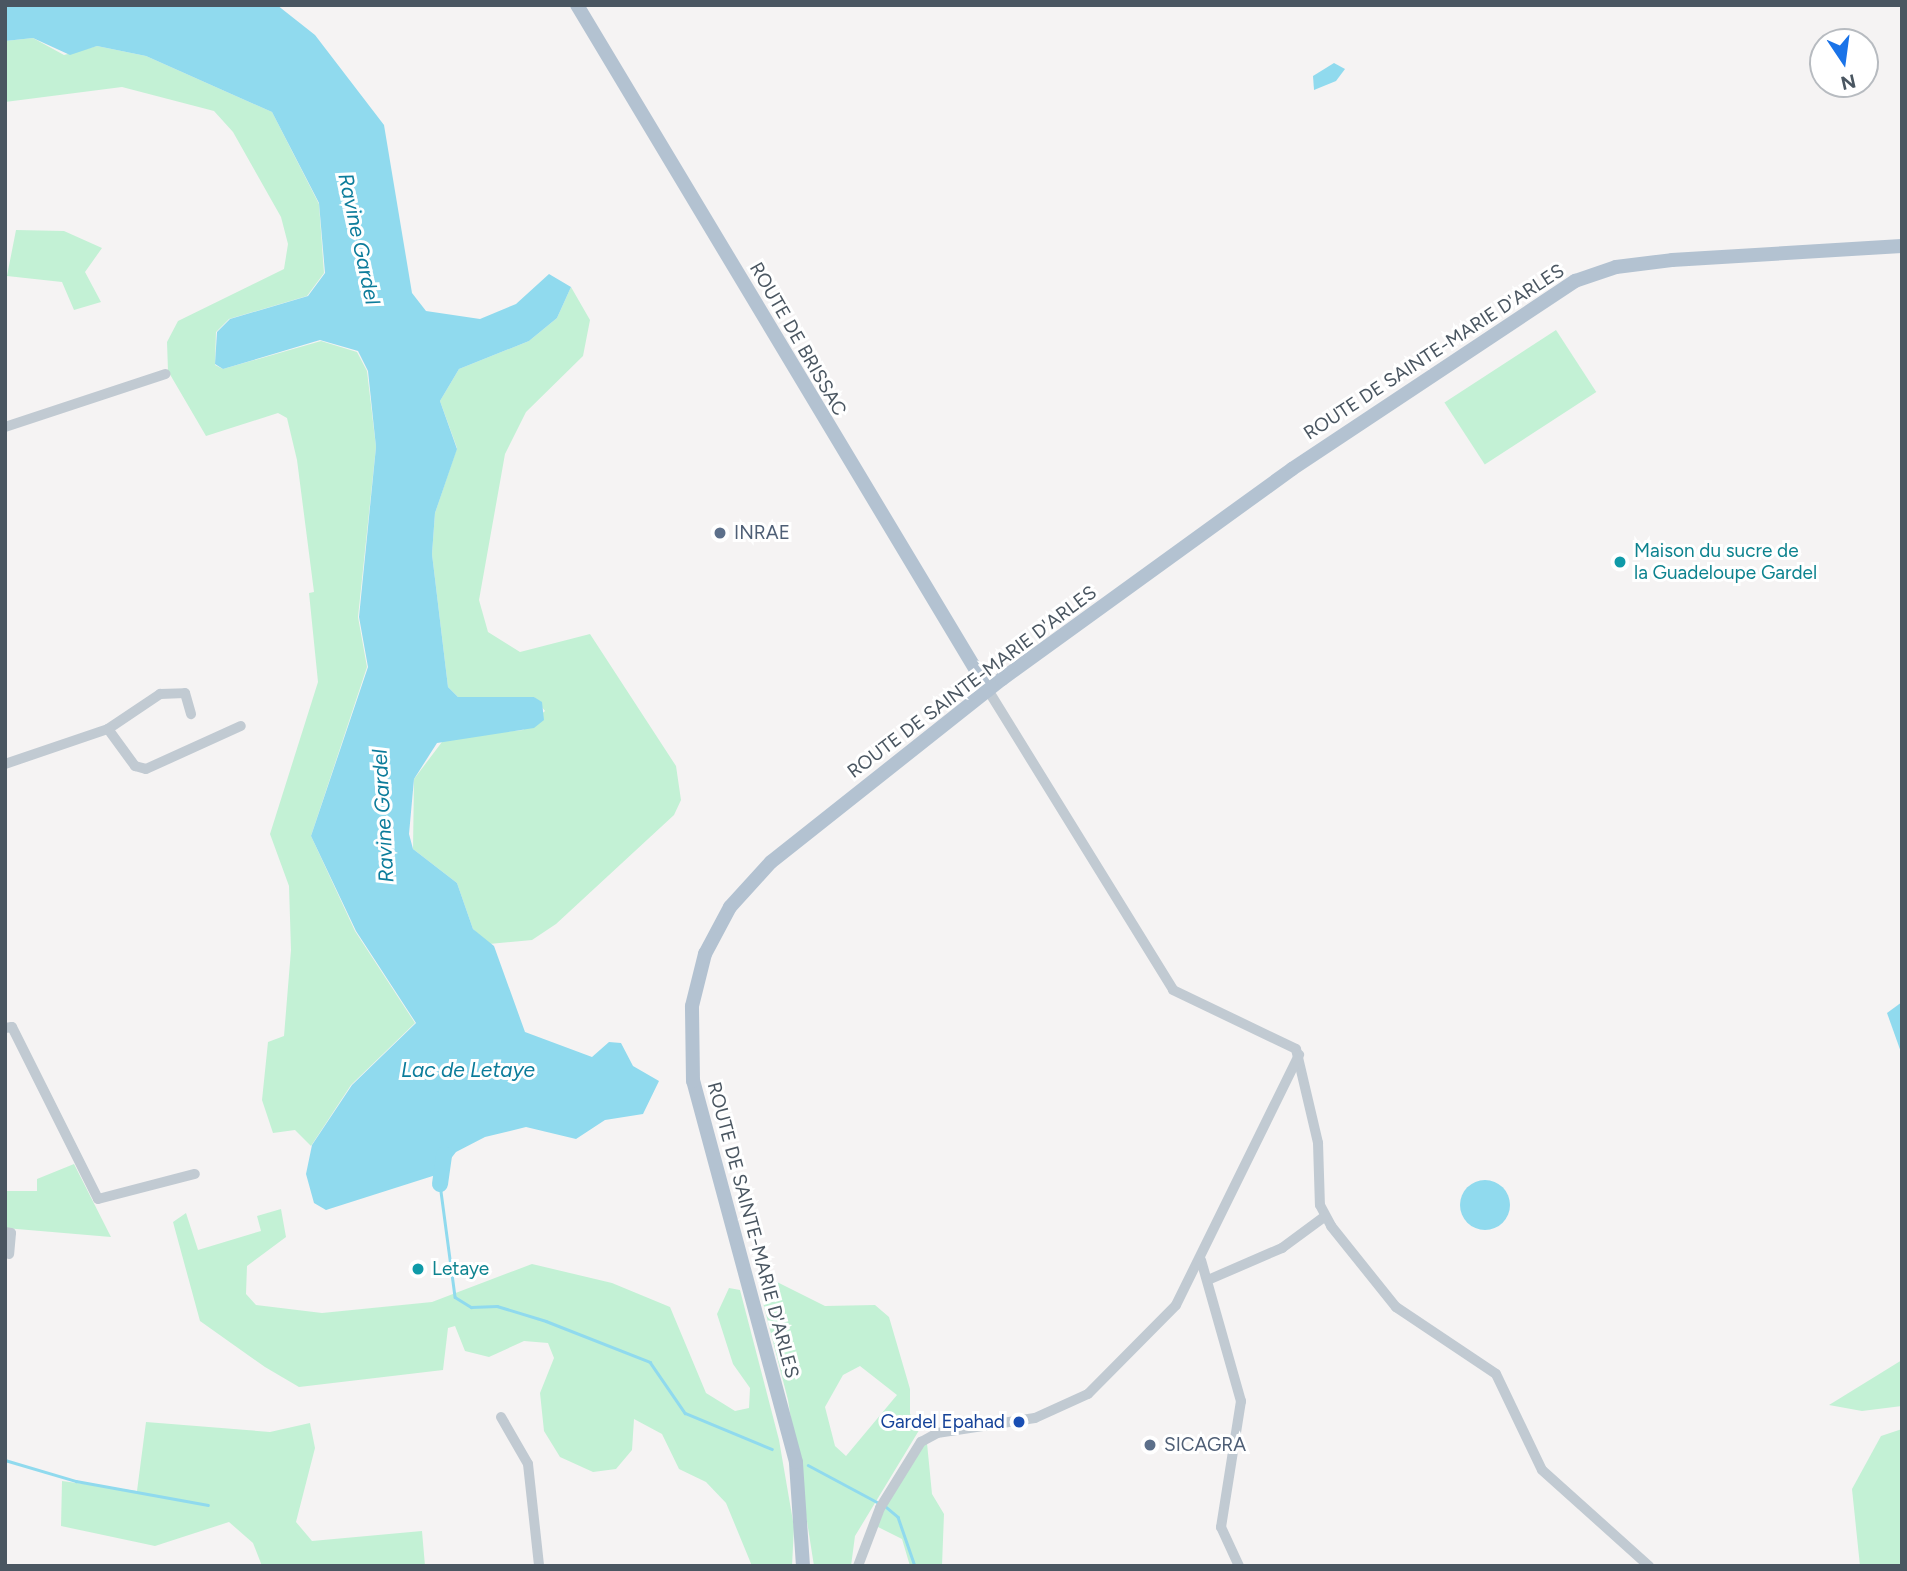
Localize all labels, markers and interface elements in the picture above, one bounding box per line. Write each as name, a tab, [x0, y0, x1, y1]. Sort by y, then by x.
north arrow	[1809, 28, 1879, 98]
text: N	[1839, 69, 1858, 95]
water label: Ravine Gardel	[333, 171, 385, 307]
street label: ROUTE DE BRISSAC	[745, 258, 851, 420]
street label: ROUTE DE SAINTE-MARIE D'ARLES	[1300, 259, 1568, 445]
place label: INRAE	[734, 522, 790, 544]
marker: INRAE	[712, 525, 728, 541]
place label: Maison du sucre de la Guadeloupe Gardel	[1634, 540, 1817, 584]
marker: Maison du sucre de la Guadeloupe Gardel	[1612, 554, 1628, 570]
street label: ROUTE DE SAINTE-MARIE D'ARLES	[843, 581, 1101, 783]
water label: Ravine Gardel	[367, 749, 399, 883]
water label: Lac de Letaye	[401, 1057, 535, 1083]
street label: ROUTE DE SAINTE-MARIE D'ARLES	[702, 1079, 804, 1381]
place label: Letaye	[432, 1258, 489, 1280]
marker: Letaye	[410, 1261, 426, 1277]
place label: Gardel Epahad	[880, 1411, 1005, 1433]
marker: Gardel Epahad	[1011, 1414, 1027, 1430]
place label: SICAGRA	[1164, 1434, 1246, 1456]
marker: SICAGRA	[1142, 1437, 1158, 1453]

